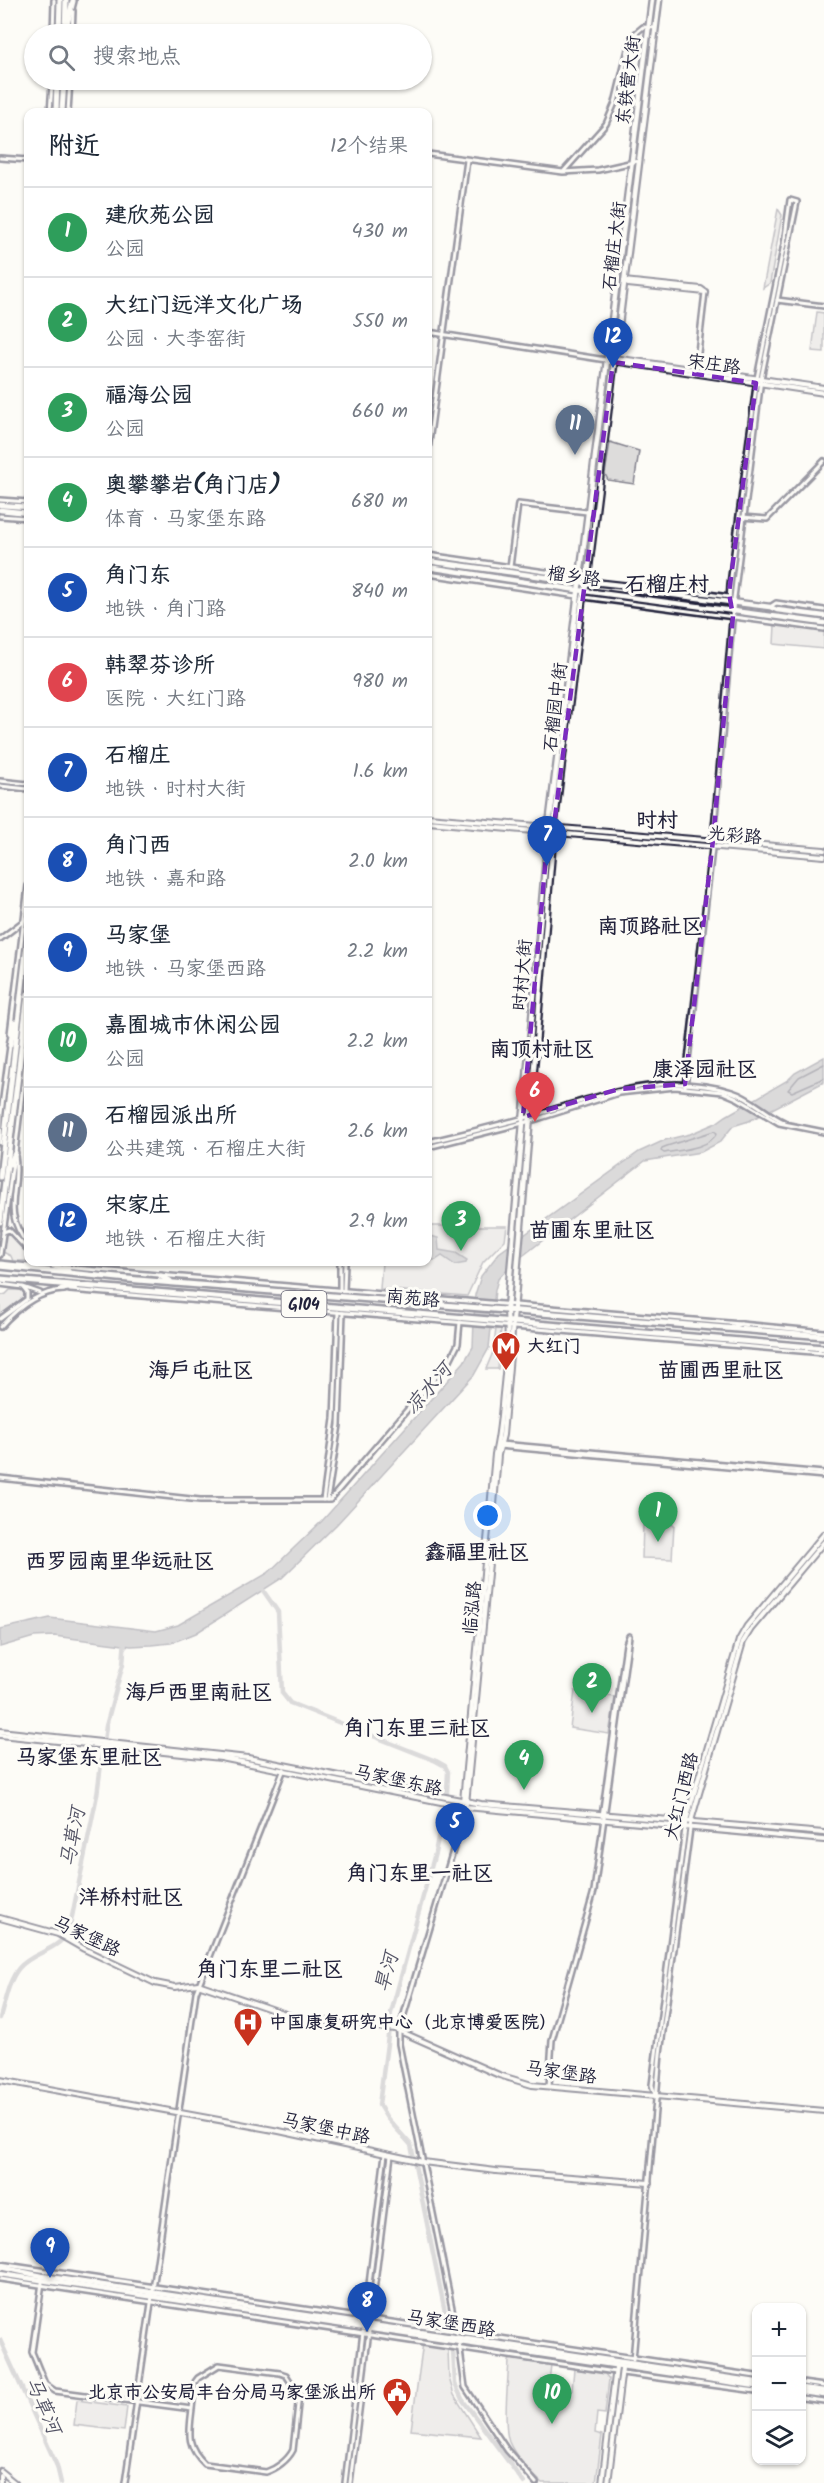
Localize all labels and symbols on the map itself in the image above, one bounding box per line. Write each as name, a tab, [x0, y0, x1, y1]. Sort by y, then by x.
street label: 东铁营大街	[610, 34, 649, 127]
street label: 石榴庄大街	[596, 200, 635, 293]
pin: 12	[594, 318, 632, 368]
street label: 宋庄路	[685, 347, 743, 384]
pin: 11	[556, 406, 594, 455]
street label: 榴乡路	[545, 559, 603, 596]
district label: 石榴庄村	[625, 569, 709, 602]
street label: 石榴园中街	[537, 661, 576, 754]
district label: 时村	[636, 805, 678, 838]
pin: 7	[528, 816, 566, 866]
street label: 光彩路	[707, 820, 763, 853]
district label: 南顶路社区	[598, 911, 703, 944]
street label: 时村大街	[506, 938, 541, 1012]
district label: 南顶村社区	[490, 1034, 595, 1067]
district label: 康泽园社区	[653, 1054, 758, 1087]
pin: 6	[516, 1072, 554, 1122]
pin: 3	[442, 1202, 480, 1251]
district label: 苗圃东里社区	[529, 1215, 655, 1248]
street label: 南苑路	[385, 1283, 441, 1316]
road number: G104	[282, 1291, 326, 1317]
metro station icon: 大红门	[490, 1330, 522, 1372]
place label: 大红门	[527, 1333, 581, 1362]
water label: 凉水河	[398, 1354, 463, 1422]
district label: 海户屯社区	[149, 1355, 254, 1388]
district label: 苗圃西里社区	[658, 1355, 784, 1388]
pin: 1	[638, 1492, 678, 1542]
your location	[473, 1501, 502, 1530]
district label: 鑫福里社区	[425, 1537, 530, 1570]
district label: 西罗园南里华远社区	[26, 1546, 215, 1579]
street label: 临泓路	[457, 1580, 490, 1636]
pin: 2	[572, 1664, 612, 1713]
district label: 海户西里南社区	[126, 1677, 273, 1710]
district label: 角门东里三社区	[344, 1713, 491, 1746]
pin: 4	[504, 1740, 544, 1790]
district label: 马家堡东里社区	[16, 1742, 163, 1775]
street label: 大红门西路	[657, 1749, 707, 1844]
street label: 马家堡东路	[351, 1758, 445, 1805]
water label: 马草河	[53, 1802, 96, 1870]
pin: 5	[436, 1804, 474, 1853]
district label: 角门东里一社区	[347, 1858, 494, 1891]
district label: 洋桥村社区	[79, 1882, 184, 1915]
street label: 马家堡路	[48, 1909, 125, 1966]
water label: 旱河	[367, 1946, 409, 1996]
district label: 角门东里二社区	[197, 1954, 344, 1987]
hospital icon: 中国康复研究中心（北京博爱医院）	[232, 2006, 264, 2048]
place label: 中国康复研究中心（北京博爱医院）	[269, 2009, 557, 2038]
street label: 马家堡路	[523, 2054, 598, 2093]
street label: 马家堡中路	[279, 2106, 373, 2153]
pin: 9	[31, 2228, 70, 2278]
pin: 8	[348, 2282, 386, 2332]
street label: 马家堡西路	[404, 2303, 497, 2346]
water label: 马草河	[16, 2372, 70, 2442]
pin: 10	[532, 2374, 572, 2424]
public building icon: 北京市公安局丰台分局马家堡派出所	[381, 2376, 413, 2418]
place label: 北京市公安局丰台分局马家堡派出所	[88, 2379, 376, 2408]

